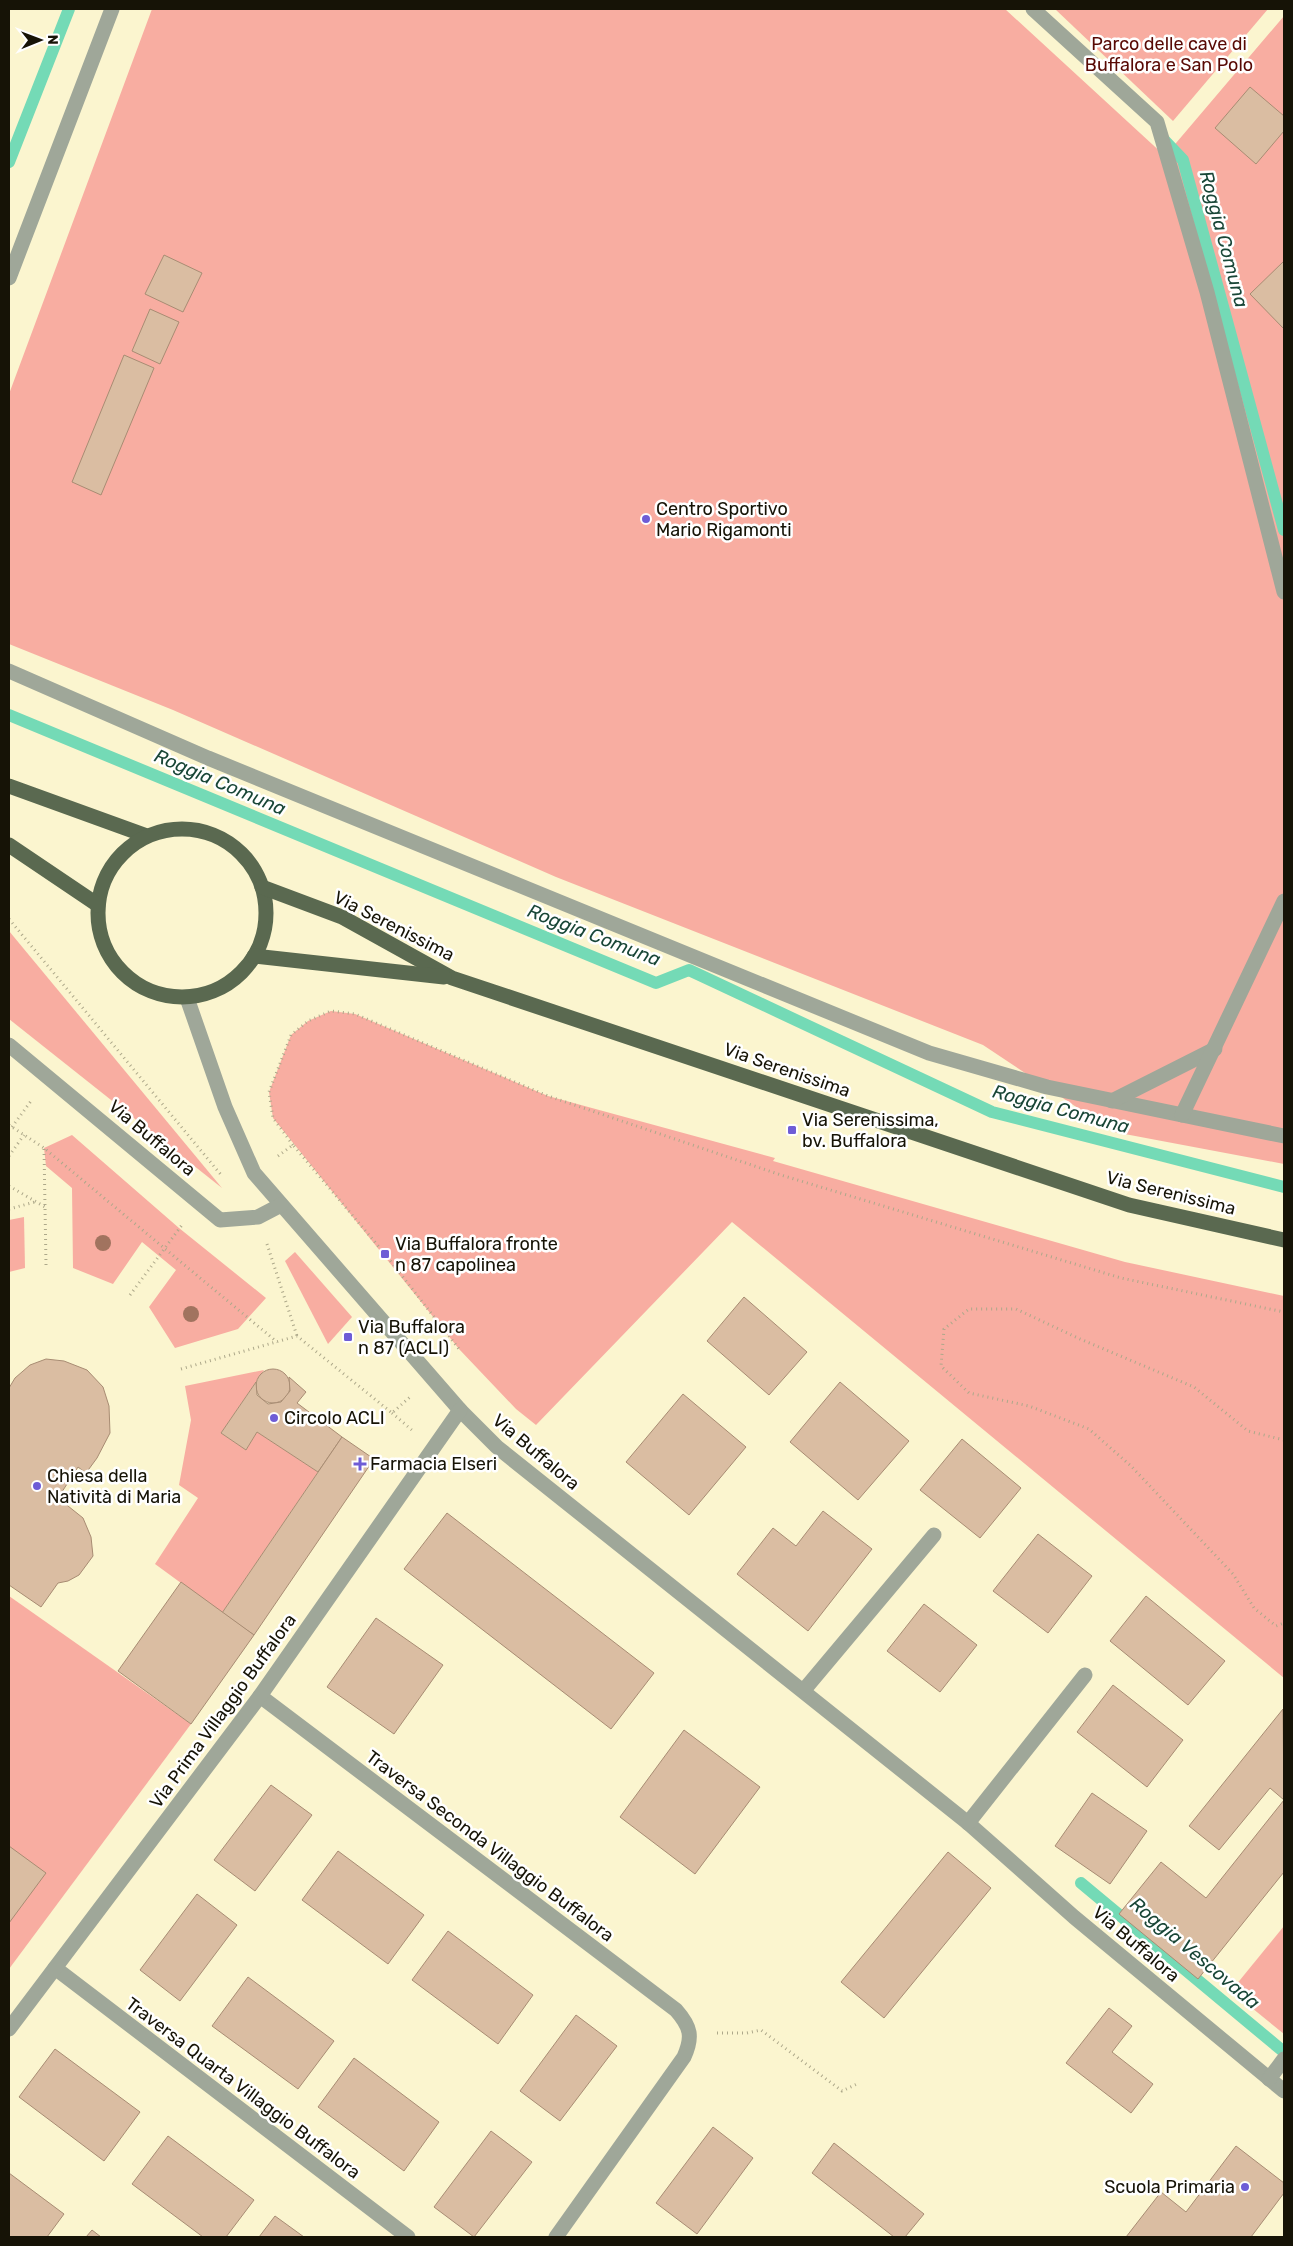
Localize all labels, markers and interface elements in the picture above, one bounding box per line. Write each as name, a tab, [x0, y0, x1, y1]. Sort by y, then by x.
north arrow	[15, 15, 65, 65]
park label: Parco delle cave di Buffalora e San Polo	[1085, 33, 1253, 76]
text: N	[44, 35, 61, 45]
water label: Roggia Comuna	[1195, 168, 1253, 310]
place label: Centro Sportivo Mario Rigamonti	[656, 498, 792, 541]
marker: Centro Sportivo Mario Rigamonti	[640, 513, 652, 525]
water label: Roggia Comuna	[151, 744, 289, 820]
street label: Via Serenissima	[330, 886, 458, 966]
water label: Roggia Comuna	[524, 899, 664, 971]
street label: Via Serenissima	[721, 1038, 853, 1102]
water label: Roggia Comuna	[990, 1080, 1132, 1138]
street label: Via Buffalora	[104, 1095, 200, 1181]
place label: Via Serenissima, bv. Buffalora	[802, 1109, 939, 1152]
marker: Via Serenissima, bv. Buffalora	[786, 1124, 798, 1136]
street label: Via Serenissima	[1104, 1166, 1238, 1220]
place label: Via Buffalora fronte n 87 capolinea	[395, 1233, 558, 1276]
marker: Via Buffalora fronte n 87 capolinea	[379, 1248, 391, 1260]
place label: Via Buffalora n 87 (ACLI)	[358, 1316, 465, 1359]
marker: Via Buffalora n 87 (ACLI)	[342, 1331, 354, 1343]
place label: Circolo ACLI	[284, 1407, 385, 1429]
street label: Via Buffalora	[488, 1409, 584, 1495]
marker: Circolo ACLI	[268, 1412, 280, 1424]
place label: Farmacia Elseri	[370, 1453, 497, 1475]
marker: Farmacia Elseri	[354, 1458, 366, 1470]
place label: Chiesa della Natività di Maria	[47, 1465, 181, 1508]
marker: Chiesa della Natività di Maria	[31, 1480, 43, 1492]
street label: Via Prima Villaggio Buffalora	[145, 1610, 301, 1812]
street label: Traversa Seconda Villaggio Buffalora	[362, 1746, 618, 1946]
water label: Roggia Vescovada	[1125, 1892, 1265, 2014]
street label: Via Buffalora	[1088, 1901, 1184, 1987]
street label: Traversa Quarta Villaggio Buffalora	[121, 1993, 365, 2183]
place label: Scuola Primaria	[1104, 2176, 1235, 2198]
marker: Scuola Primaria	[1239, 2181, 1251, 2193]

